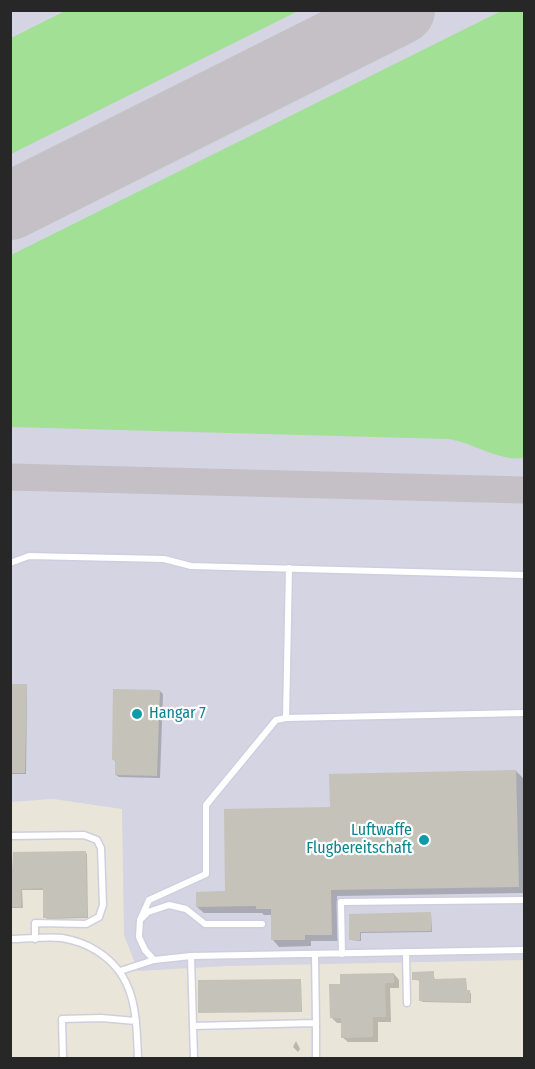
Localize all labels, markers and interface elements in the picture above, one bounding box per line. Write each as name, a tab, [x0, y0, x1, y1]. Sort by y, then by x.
place label: Hangar 7	[149, 704, 206, 724]
marker: Hangar 7	[130, 707, 144, 721]
place label: Luftwaffe Flugbereitschaft	[306, 821, 412, 859]
marker: Luftwaffe Flugbereitschaft	[417, 833, 431, 847]

